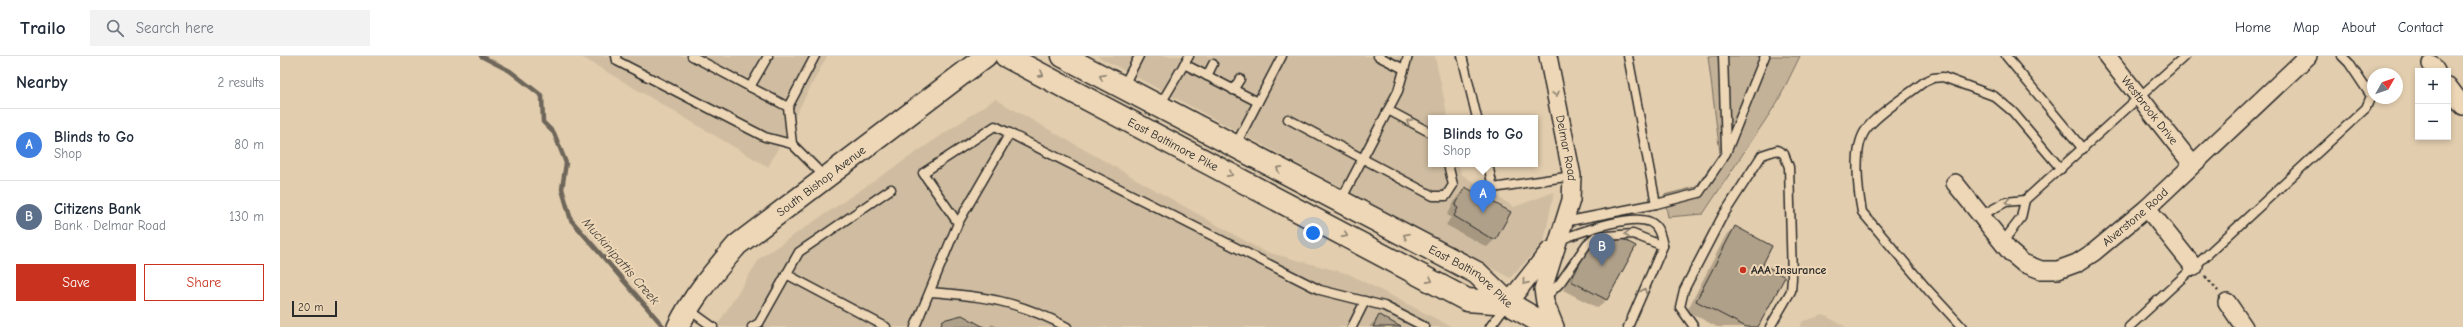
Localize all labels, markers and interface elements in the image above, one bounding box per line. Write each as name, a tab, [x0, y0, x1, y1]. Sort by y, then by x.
search box	[90, 10, 370, 46]
text: Trailo	[20, 17, 66, 39]
icon: search	[104, 17, 126, 39]
text: Search here	[136, 19, 214, 37]
text: Home	[2235, 19, 2271, 36]
text: Map	[2293, 19, 2319, 36]
text: About	[2341, 19, 2376, 36]
text: Contact	[2398, 19, 2443, 36]
north arrow	[2367, 68, 2403, 104]
map controls	[2415, 68, 2451, 140]
button: +	[2415, 68, 2451, 104]
one-way arrow	[1037, 69, 1044, 77]
text: Nearby	[16, 73, 67, 92]
street label: Westbrook Drive	[2118, 73, 2181, 147]
one-way arrow	[1099, 74, 1106, 82]
text: 2 results	[217, 75, 264, 90]
one-way arrow	[1552, 91, 1560, 97]
button: −	[2415, 104, 2451, 140]
street label: Delmar Road	[1553, 114, 1579, 181]
street label: East Baltimore Pike	[1125, 115, 1221, 174]
popup	[1428, 115, 1538, 167]
one-way arrow	[1406, 119, 1414, 126]
text: Blinds to Go	[1443, 125, 1523, 143]
text: Blinds to Go	[54, 128, 134, 146]
text: A	[25, 137, 33, 152]
text: 80 m	[234, 137, 264, 152]
street label: South Bishop Avenue	[774, 143, 868, 219]
text: Shop	[1443, 143, 1471, 158]
text: Shop	[54, 146, 82, 161]
one-way arrow	[1276, 166, 1283, 174]
one-way arrow	[1226, 170, 1233, 177]
pin: A	[1470, 180, 1496, 213]
street label: Alverstone Road	[2099, 185, 2171, 249]
one-way arrow	[2005, 197, 2012, 205]
text: Citizens Bank	[54, 200, 141, 218]
text: B	[25, 209, 33, 224]
text: 130 m	[229, 209, 264, 224]
water label: Muckinipattis Creek	[579, 214, 663, 308]
text: Bank · Delmar Road	[54, 218, 166, 233]
your location	[1303, 223, 1323, 243]
one-way arrow	[1341, 230, 1348, 238]
one-way arrow	[1624, 230, 1630, 238]
one-way arrow	[1403, 233, 1410, 241]
pin: B	[1589, 233, 1615, 266]
street label: East Baltimore Pike	[1426, 242, 1515, 311]
place label: AAA Insurance	[1751, 263, 1827, 277]
button: Save	[16, 264, 136, 301]
button: Share	[144, 264, 264, 301]
marker: AAA Insurance	[1738, 265, 1748, 275]
one-way arrow	[1426, 275, 1433, 282]
one-way arrow	[1523, 277, 1530, 284]
one-way arrow	[1639, 288, 1647, 296]
scale bar	[292, 299, 337, 318]
text: 20 m	[298, 301, 323, 314]

